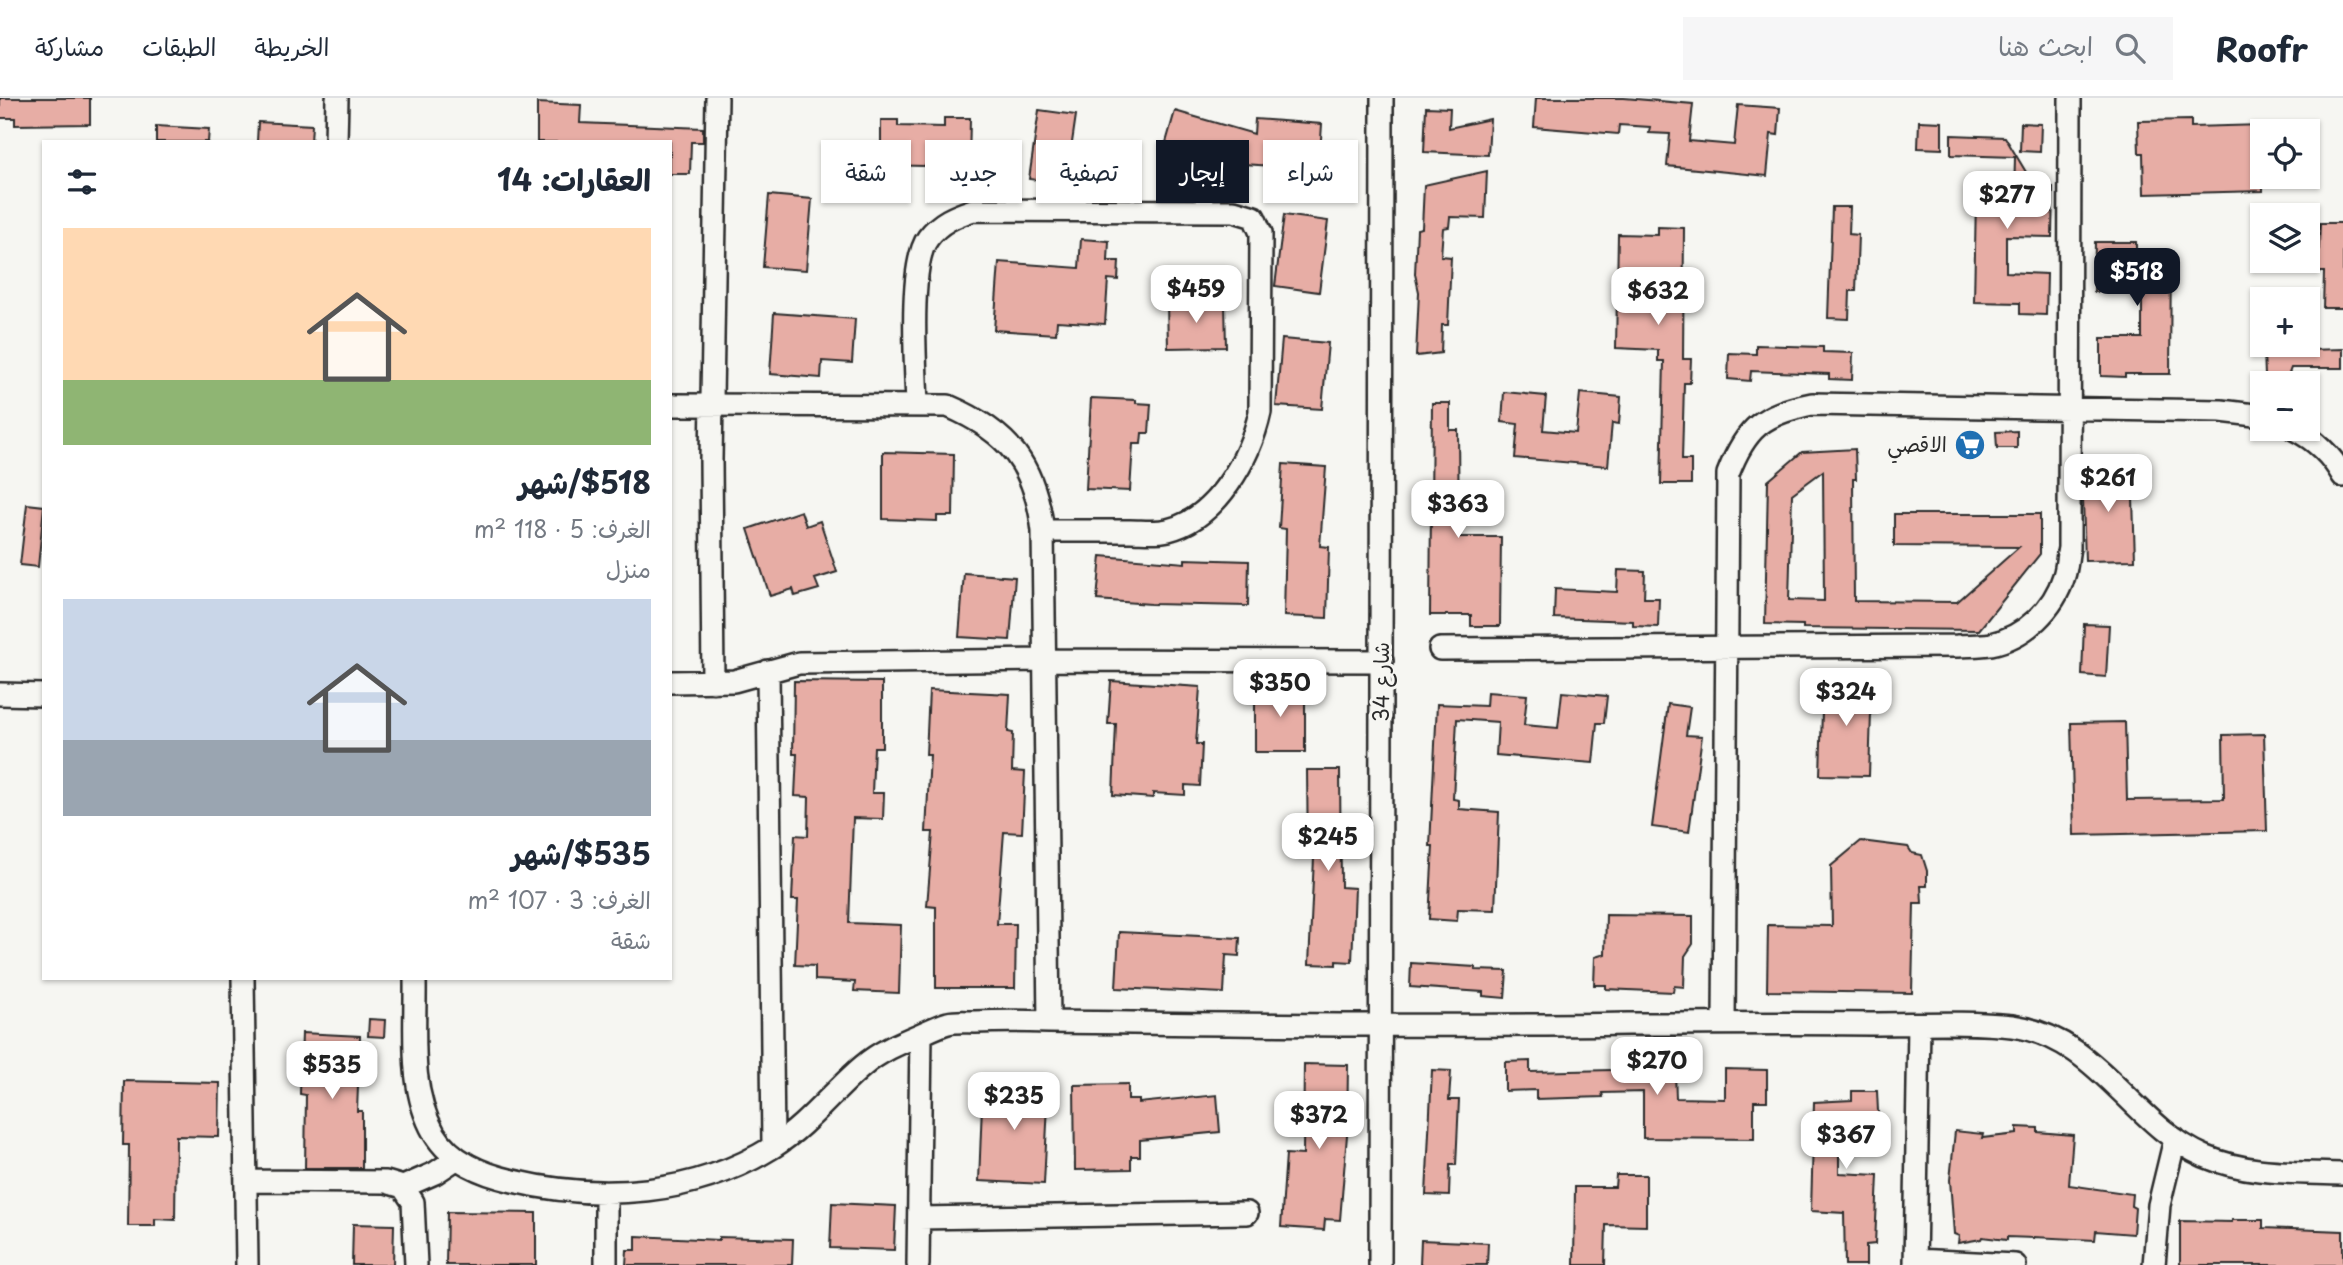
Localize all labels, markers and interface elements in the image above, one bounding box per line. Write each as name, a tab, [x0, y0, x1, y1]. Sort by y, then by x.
search box	[1683, 17, 2173, 80]
text: Roofr	[2215, 23, 2308, 73]
text: ابحث هنا	[1998, 26, 2093, 65]
text: مشاركة	[35, 28, 104, 64]
text: الطبقات	[142, 28, 217, 64]
text: الخريطة	[255, 28, 329, 64]
icon: search	[2111, 29, 2149, 67]
map controls	[2250, 119, 2320, 441]
button: locate	[2250, 119, 2320, 189]
chip: شقة	[821, 140, 911, 203]
chip: جديد	[925, 140, 1022, 203]
chip: تصفية	[1036, 140, 1142, 203]
chip: إيجار	[1156, 140, 1249, 203]
chip: شراء	[1263, 140, 1358, 203]
text: العقارات: 14	[497, 156, 651, 201]
icon: filters	[63, 163, 101, 201]
pin: $277	[1966, 172, 2048, 231]
text: $277	[1979, 176, 2035, 211]
button: layers	[2250, 203, 2320, 273]
pin: $518	[2096, 248, 2178, 308]
text: $518	[2110, 253, 2164, 288]
pin: $459	[1155, 266, 1237, 325]
pin: $632	[1617, 268, 1699, 327]
text: $459	[1167, 270, 1225, 305]
text: $632	[1627, 272, 1689, 307]
icon: home	[294, 274, 420, 400]
button: +	[2250, 287, 2320, 357]
button: −	[2250, 371, 2320, 441]
place label: الاقصي	[1887, 427, 1947, 464]
supermarket icon: الاقصي	[1953, 428, 1987, 462]
pin: $261	[2067, 454, 2149, 514]
text: $518/شهر	[518, 459, 651, 504]
text: $261	[2080, 459, 2136, 494]
pin: $363	[1417, 480, 1499, 540]
text: $363	[1427, 485, 1489, 520]
text: الغرف: 5 · 118 m²	[474, 511, 651, 546]
text: منزل	[606, 551, 651, 586]
street label: شارع 34	[1364, 642, 1397, 722]
icon: home	[294, 645, 420, 771]
pin: $350	[1239, 660, 1321, 719]
text: $350	[1249, 664, 1311, 699]
pin: $324	[1805, 668, 1887, 728]
text: $324	[1816, 673, 1876, 708]
pin: $245	[1287, 814, 1369, 873]
text: $245	[1298, 818, 1358, 853]
text: $535/شهر	[512, 830, 651, 875]
text: الغرف: 3 · 107 m²	[468, 882, 651, 917]
text: شقة	[611, 922, 651, 957]
pin: $270	[1616, 1038, 1698, 1097]
pin: $535	[291, 1042, 373, 1101]
text: $270	[1627, 1042, 1687, 1077]
text: $535	[302, 1046, 362, 1081]
pin: $235	[973, 1072, 1055, 1132]
text: $235	[984, 1077, 1044, 1112]
pin: $372	[1278, 1091, 1360, 1151]
text: $372	[1290, 1096, 1348, 1131]
pin: $367	[1805, 1112, 1887, 1171]
text: $367	[1817, 1116, 1875, 1151]

